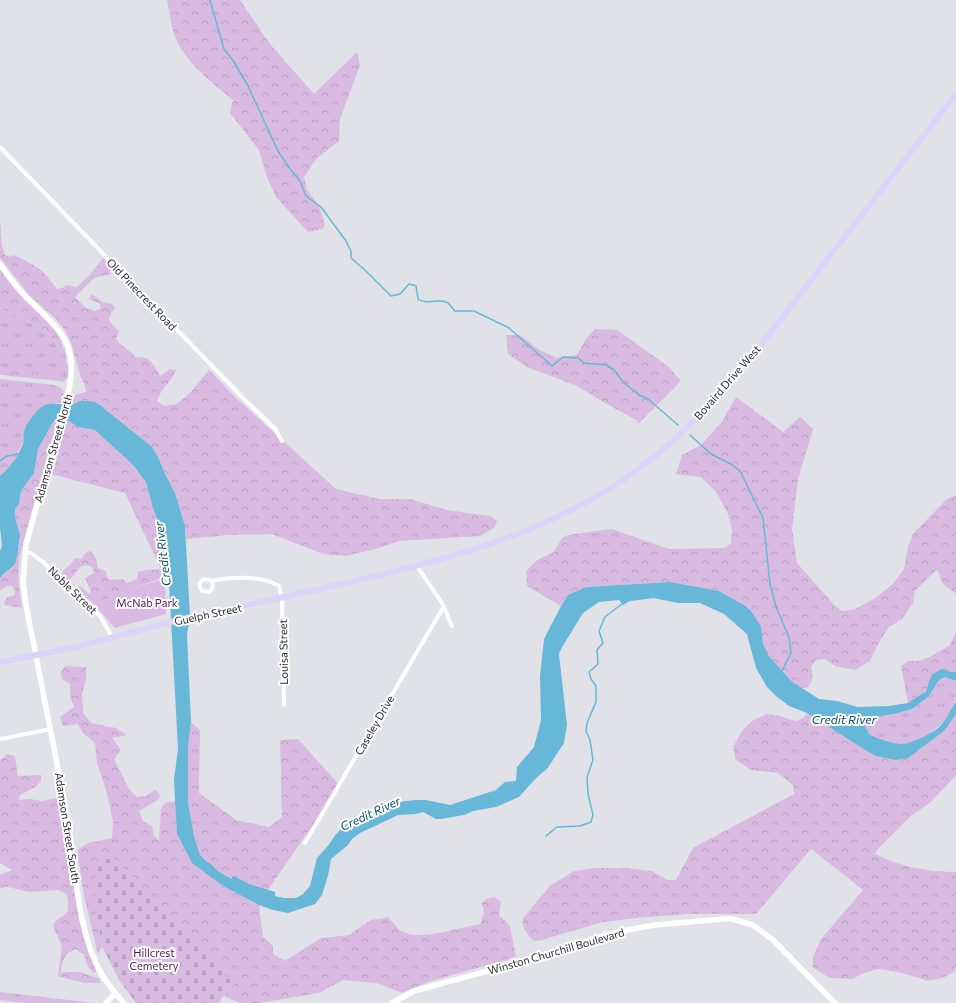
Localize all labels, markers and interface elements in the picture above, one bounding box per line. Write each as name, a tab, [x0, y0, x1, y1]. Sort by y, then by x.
street label: Old Pinecrest Road	[104, 255, 180, 333]
street label: Bovaird Drive West	[691, 342, 763, 422]
street label: Adamson Street North	[31, 392, 75, 504]
water label: Credit River	[151, 520, 173, 587]
street label: Noble Street	[46, 563, 101, 617]
park label: McNab Park	[116, 596, 178, 609]
street label: Guelph Street	[173, 600, 243, 628]
street label: Louisa Street	[276, 619, 290, 685]
street label: Caseley Drive	[352, 693, 396, 757]
water label: Credit River	[812, 712, 878, 726]
street label: Adamson Street South	[53, 772, 83, 884]
water label: Credit River	[338, 792, 403, 833]
street label: Winston Churchill Boulevard	[486, 925, 626, 977]
park label: Hillcrest Cemetery	[130, 946, 179, 972]

